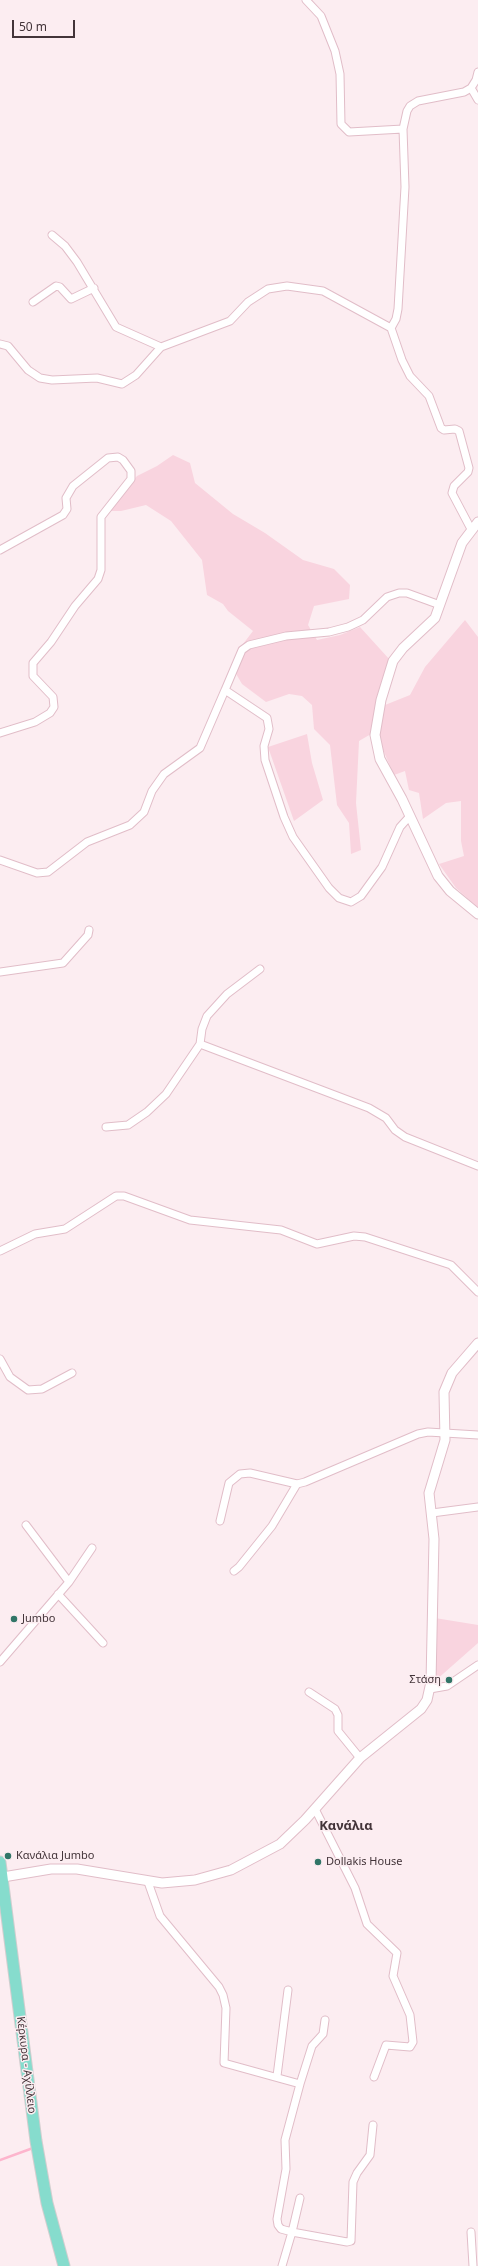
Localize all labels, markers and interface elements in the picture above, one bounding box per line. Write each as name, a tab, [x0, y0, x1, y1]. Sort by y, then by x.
scale bar	[14, 12, 77, 38]
text: 50 m	[19, 18, 47, 35]
place label: Jumbo	[22, 1612, 56, 1626]
marker: Jumbo	[9, 1614, 19, 1624]
place label: Στάση	[409, 1673, 441, 1687]
marker: Στάση	[444, 1675, 454, 1685]
district label: Κανάλια	[319, 1818, 373, 1834]
place label: Κανάλια Jumbo	[16, 1849, 94, 1863]
marker: Κανάλια Jumbo	[3, 1851, 13, 1861]
place label: Dollakis House	[326, 1855, 402, 1869]
marker: Dollakis House	[313, 1857, 323, 1867]
street label: Κέρκυρα - Αχίλλειο	[13, 2016, 39, 2114]

